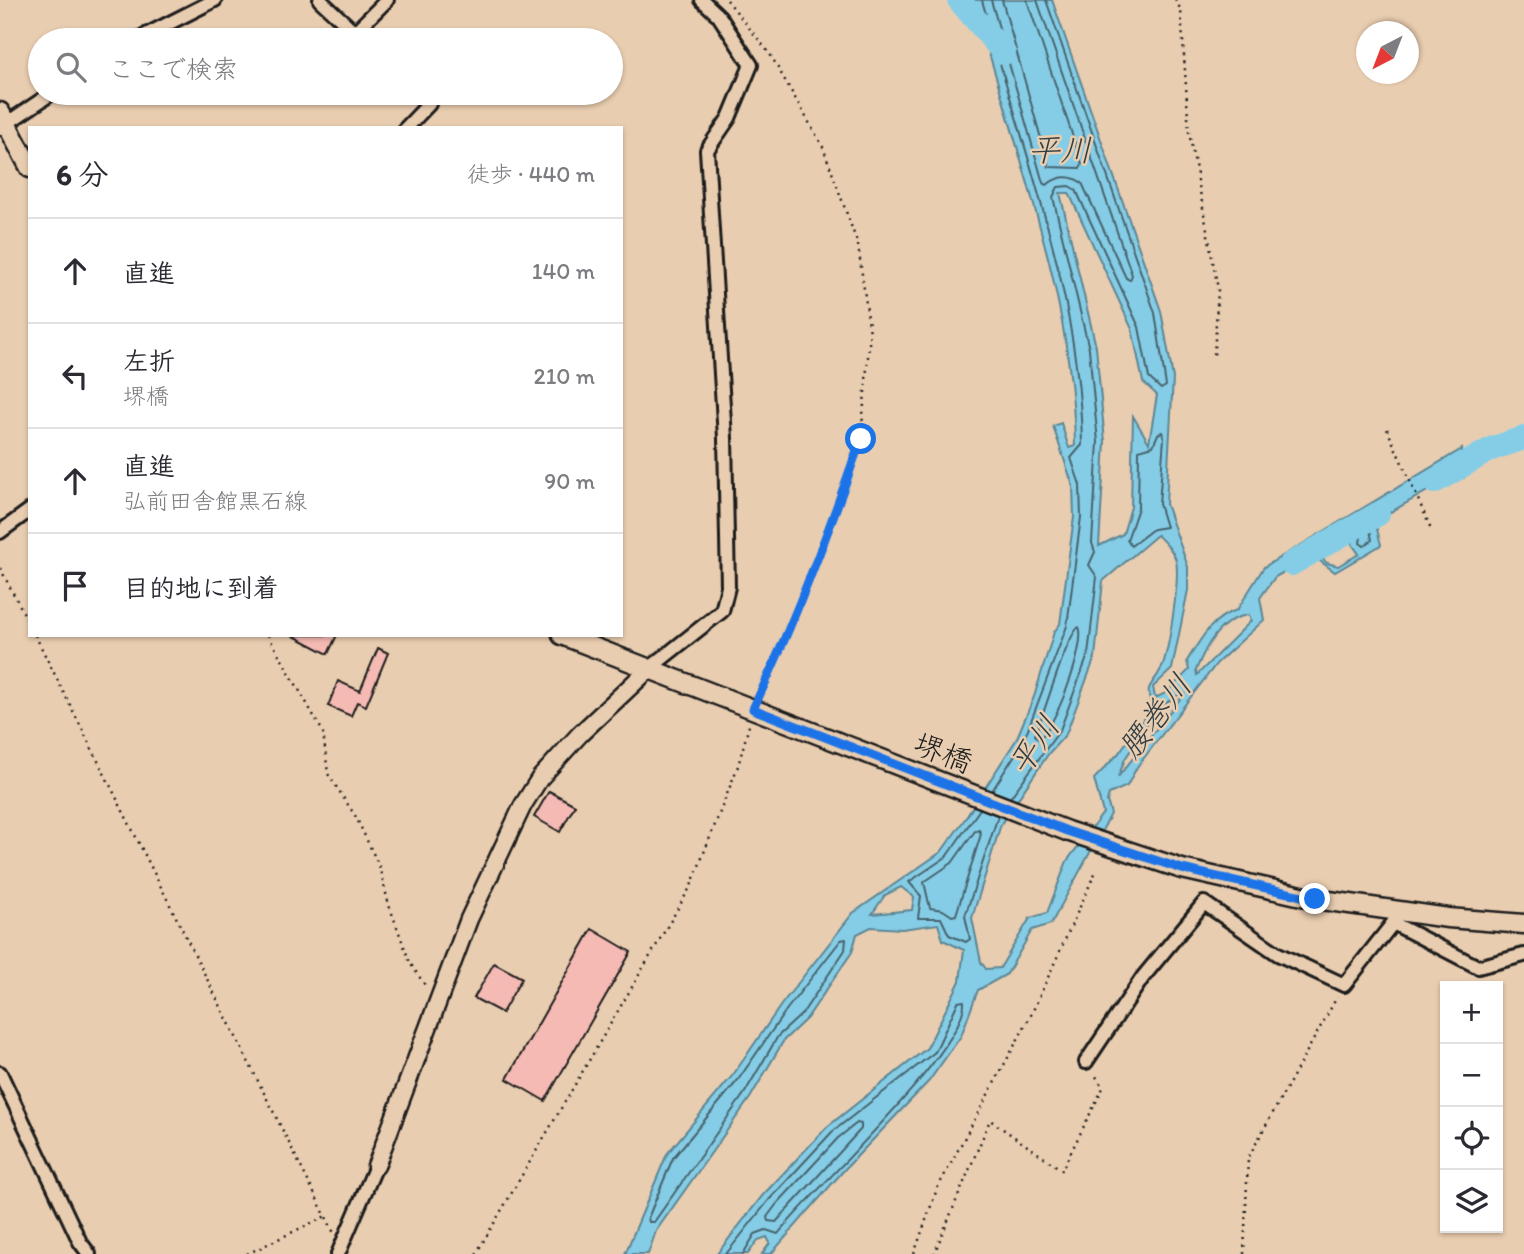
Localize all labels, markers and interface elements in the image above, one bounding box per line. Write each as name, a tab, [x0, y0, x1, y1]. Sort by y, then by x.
north arrow	[1356, 21, 1419, 84]
search box	[28, 28, 623, 105]
icon: search	[52, 48, 90, 86]
text: ここで検索	[108, 53, 238, 85]
water label: 平川	[1028, 131, 1092, 169]
text: 6 分	[56, 156, 109, 193]
text: 徒歩 · 440 m	[467, 160, 595, 188]
icon: ahead	[56, 252, 94, 290]
text: 直進	[123, 257, 175, 289]
text: 140 m	[532, 257, 595, 285]
text: 左折	[123, 345, 175, 377]
icon: left	[56, 357, 94, 395]
text: 210 m	[534, 362, 595, 390]
text: 堺橋	[123, 382, 169, 410]
route start	[845, 423, 876, 454]
text: 直進	[123, 450, 175, 482]
icon: ahead	[56, 462, 94, 500]
text: 90 m	[544, 467, 595, 495]
text: 弘前田舎館黒石線	[123, 487, 307, 515]
icon: arrive	[56, 567, 94, 605]
text: 目的地に到着	[123, 572, 279, 604]
water label: 腰巻川	[1110, 666, 1200, 766]
water label: 平川	[1000, 708, 1068, 782]
street label: 堺橋	[909, 725, 978, 781]
route end	[1299, 883, 1330, 914]
map controls	[1440, 981, 1503, 1233]
button: +	[1440, 981, 1503, 1044]
button: −	[1440, 1044, 1503, 1107]
button: locate	[1440, 1107, 1503, 1170]
button: layers	[1440, 1170, 1503, 1233]

